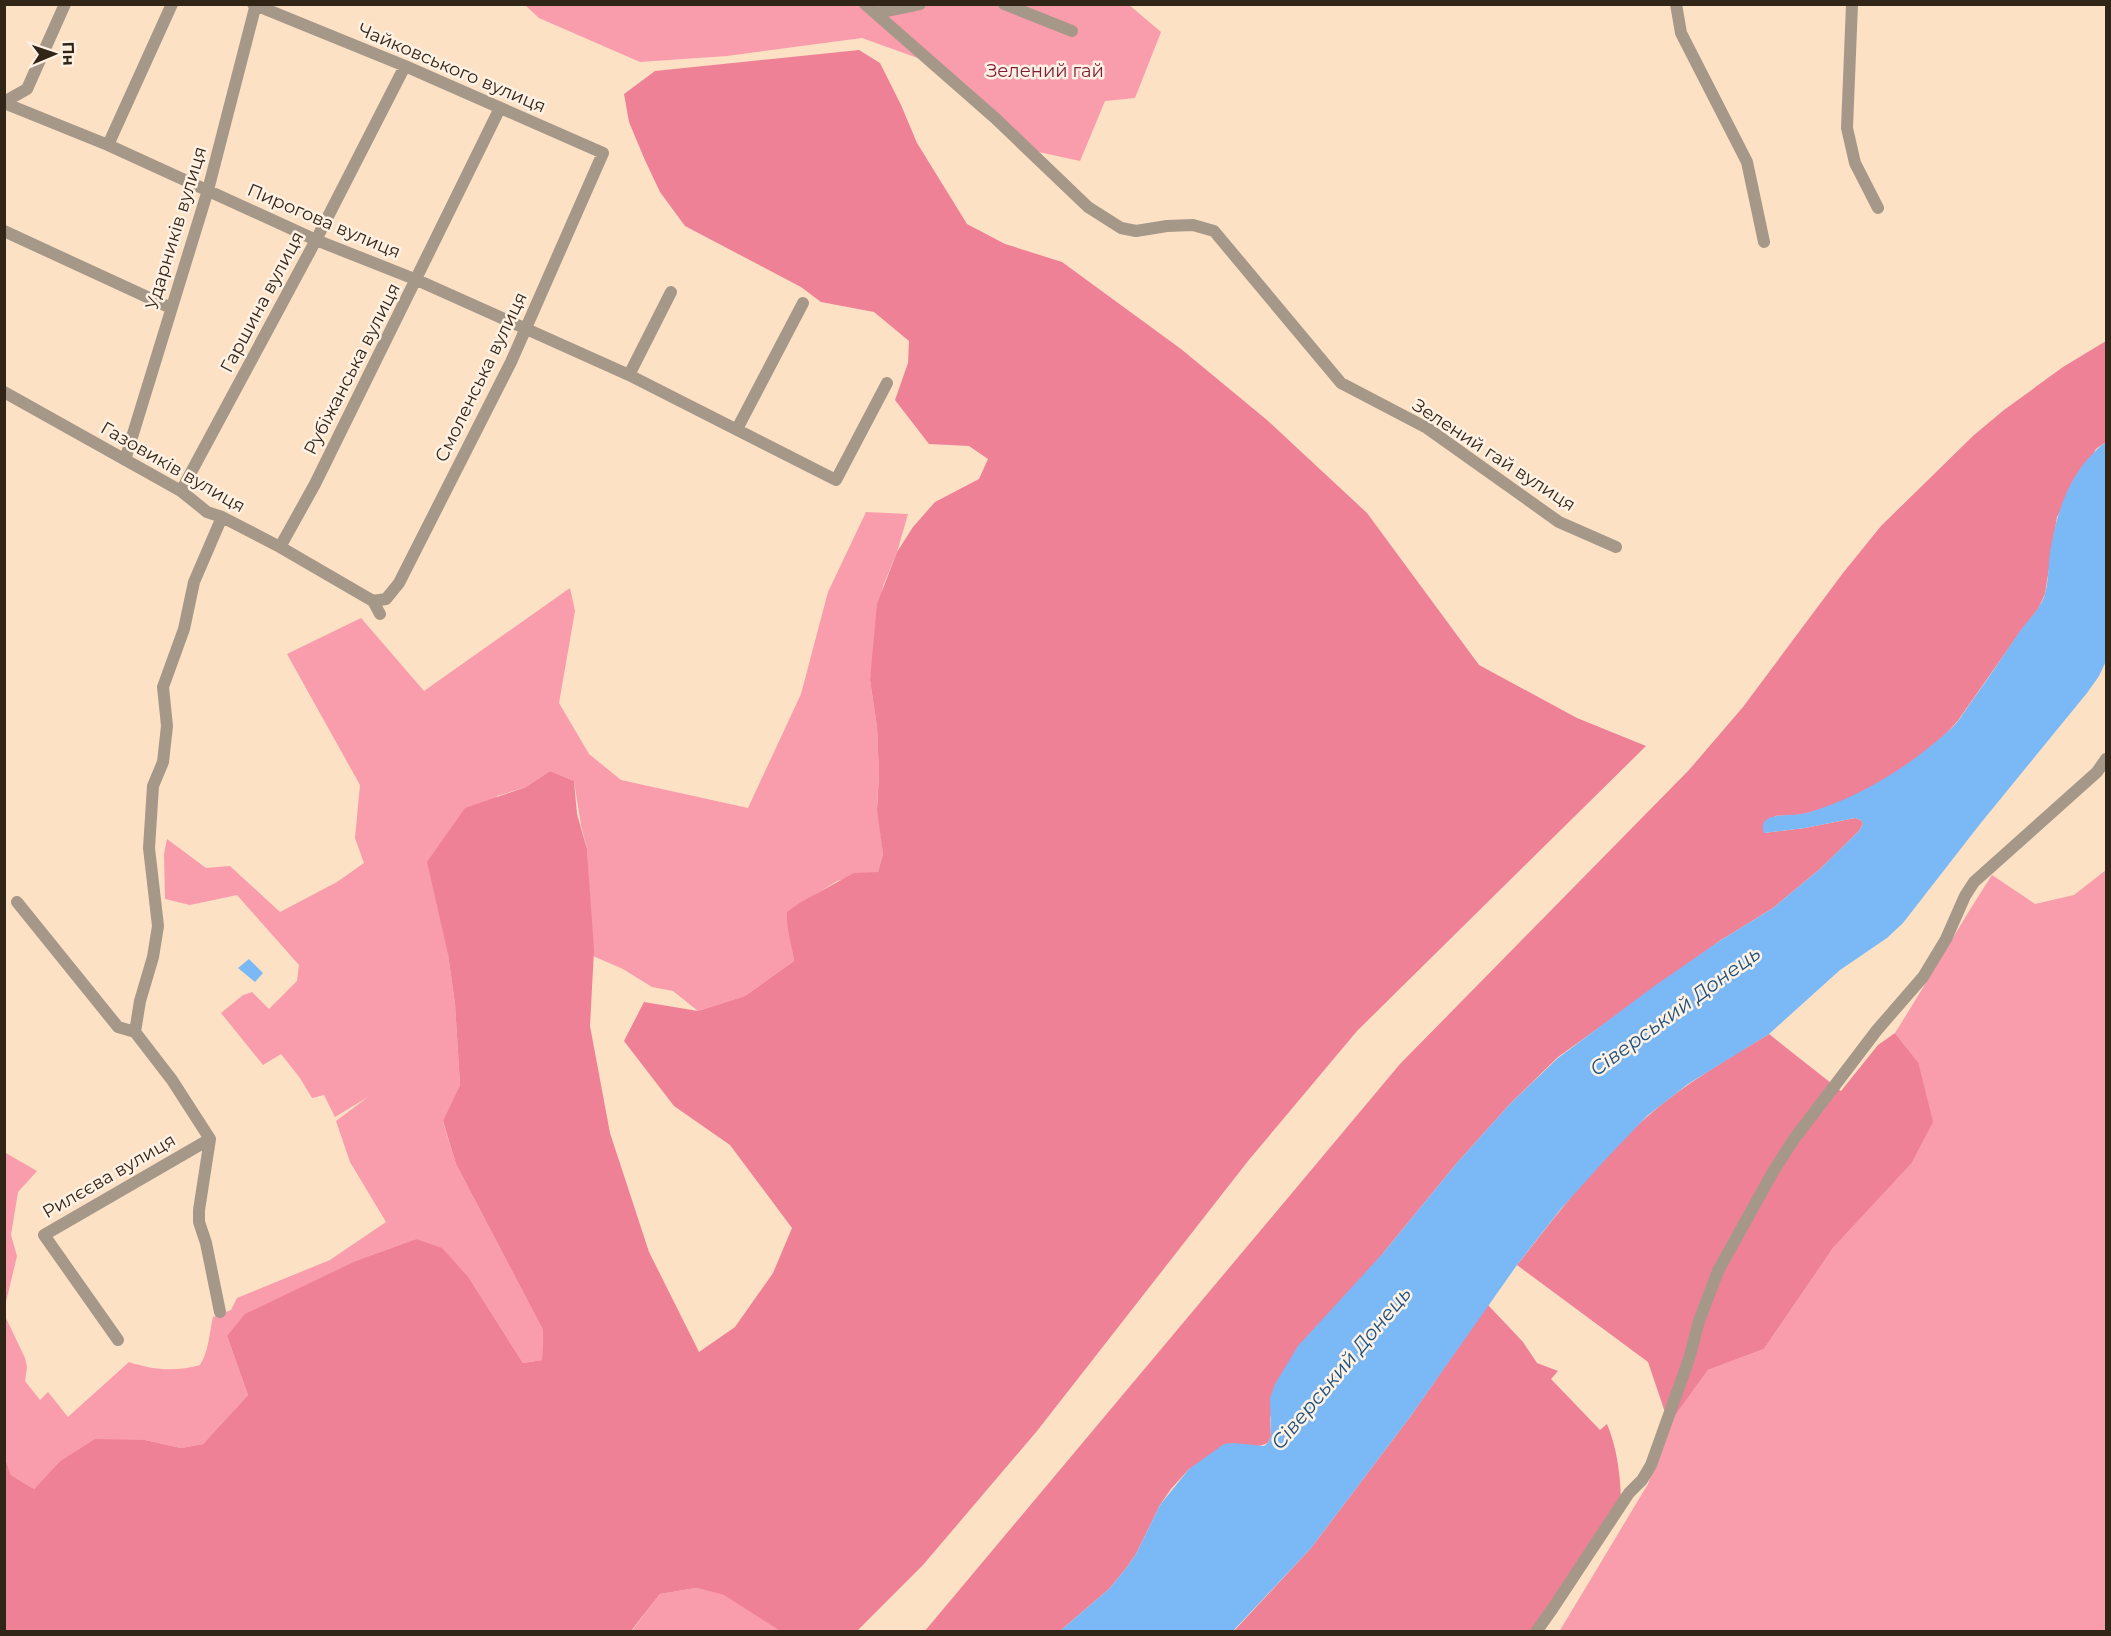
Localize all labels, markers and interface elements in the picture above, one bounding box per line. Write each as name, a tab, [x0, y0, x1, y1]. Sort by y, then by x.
street label: Чайковського вулиця	[355, 18, 549, 118]
north arrow	[24, 24, 84, 84]
text: Пн	[59, 41, 78, 66]
park label: Зелений гай	[986, 60, 1104, 82]
street label: Ударників вулиця	[141, 144, 211, 312]
street label: Пирогова вулиця	[244, 179, 404, 263]
street label: Гаршина вулиця	[216, 228, 308, 376]
street label: Рубіжанська вулиця	[299, 279, 405, 459]
street label: Смоленська вулиця	[430, 288, 532, 466]
street label: Зелений гай вулиця	[1408, 394, 1580, 516]
street label: Газовиків вулиця	[97, 417, 249, 517]
water label: Сіверський Донець	[1585, 941, 1765, 1081]
street label: Рилєєва вулиця	[38, 1129, 180, 1223]
water label: Сіверський Донець	[1266, 1282, 1416, 1454]

